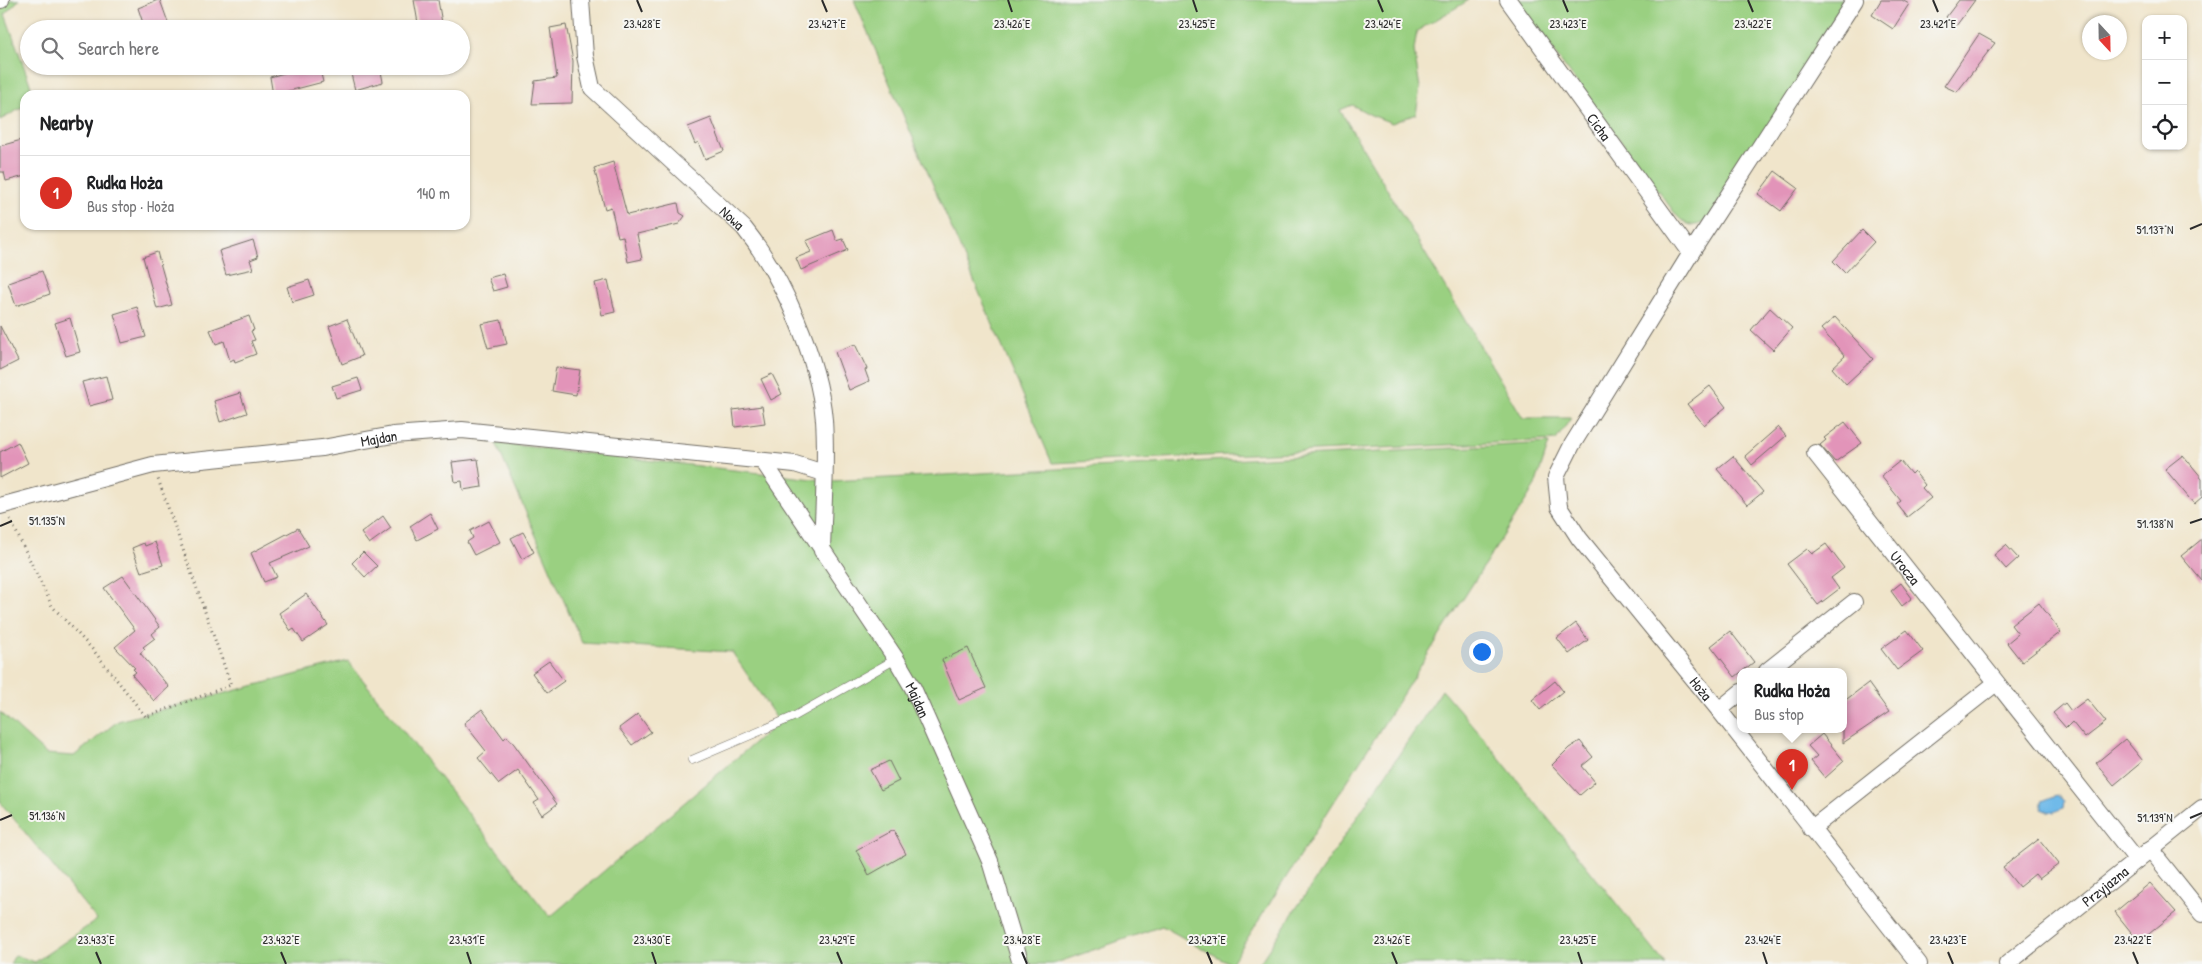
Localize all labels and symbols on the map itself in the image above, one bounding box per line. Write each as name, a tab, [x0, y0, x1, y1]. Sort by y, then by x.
text: 23.428°E	[624, 15, 661, 32]
text: 23.427°E	[808, 15, 847, 32]
text: 23.426°E	[994, 15, 1031, 32]
text: 23.425°E	[1179, 15, 1216, 32]
text: 23.424°E	[1365, 15, 1402, 32]
text: 23.423°E	[1549, 15, 1587, 32]
text: 23.422°E	[1734, 15, 1772, 32]
text: 23.421°E	[1920, 15, 1957, 32]
north arrow	[2082, 15, 2127, 60]
street label: Cicha	[1582, 108, 1617, 145]
street label: Nowa	[716, 201, 750, 234]
text: 51.137°N	[2137, 221, 2173, 238]
street label: Majdan	[359, 424, 398, 451]
text: 51.135°N	[29, 512, 65, 529]
text: 51.138°N	[2137, 515, 2173, 532]
street label: Urocza	[1885, 546, 1926, 589]
your location	[1469, 639, 1495, 665]
street label: Hoża	[1685, 672, 1718, 705]
street label: Majdan	[901, 678, 935, 721]
pin: 1	[1776, 749, 1808, 790]
text: 51.136°N	[29, 807, 65, 824]
text: 51.139°N	[2137, 809, 2173, 826]
street label: Przyjazna	[2077, 861, 2132, 911]
text: 23.433°E	[78, 931, 115, 948]
text: 23.432°E	[262, 931, 300, 948]
text: 23.431°E	[449, 931, 486, 948]
text: 23.430°E	[634, 931, 671, 948]
text: 23.429°E	[819, 931, 856, 948]
text: 23.428°E	[1004, 931, 1041, 948]
text: 23.427°E	[1188, 931, 1227, 948]
text: 23.426°E	[1374, 931, 1411, 948]
text: 23.425°E	[1560, 931, 1597, 948]
text: 23.424°E	[1745, 931, 1782, 948]
text: 23.423°E	[1929, 931, 1967, 948]
text: 23.422°E	[2114, 931, 2152, 948]

